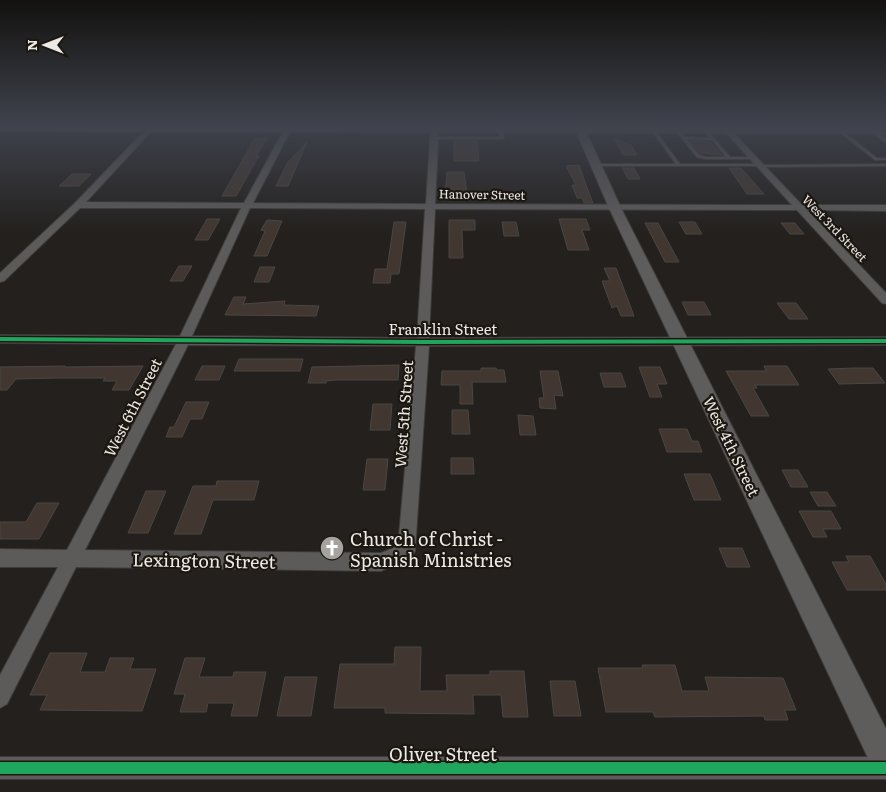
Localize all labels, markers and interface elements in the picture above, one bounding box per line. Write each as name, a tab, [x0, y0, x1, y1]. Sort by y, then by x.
north arrow	[20, 20, 70, 70]
text: N	[21, 39, 41, 51]
street label: Hanover Street	[439, 184, 526, 204]
street label: West 3rd Street	[798, 191, 872, 266]
street label: Franklin Street	[389, 317, 497, 340]
street label: West 6th Street	[97, 354, 167, 460]
street label: West 5th Street	[388, 359, 418, 469]
street label: West 4th Street	[698, 392, 766, 500]
place label: Church of Christ - Spanish Ministries	[350, 525, 511, 573]
church icon: Church of Christ - Spanish Ministries	[319, 535, 345, 561]
street label: Lexington Street	[132, 545, 277, 575]
street label: Oliver Street	[389, 740, 498, 767]

